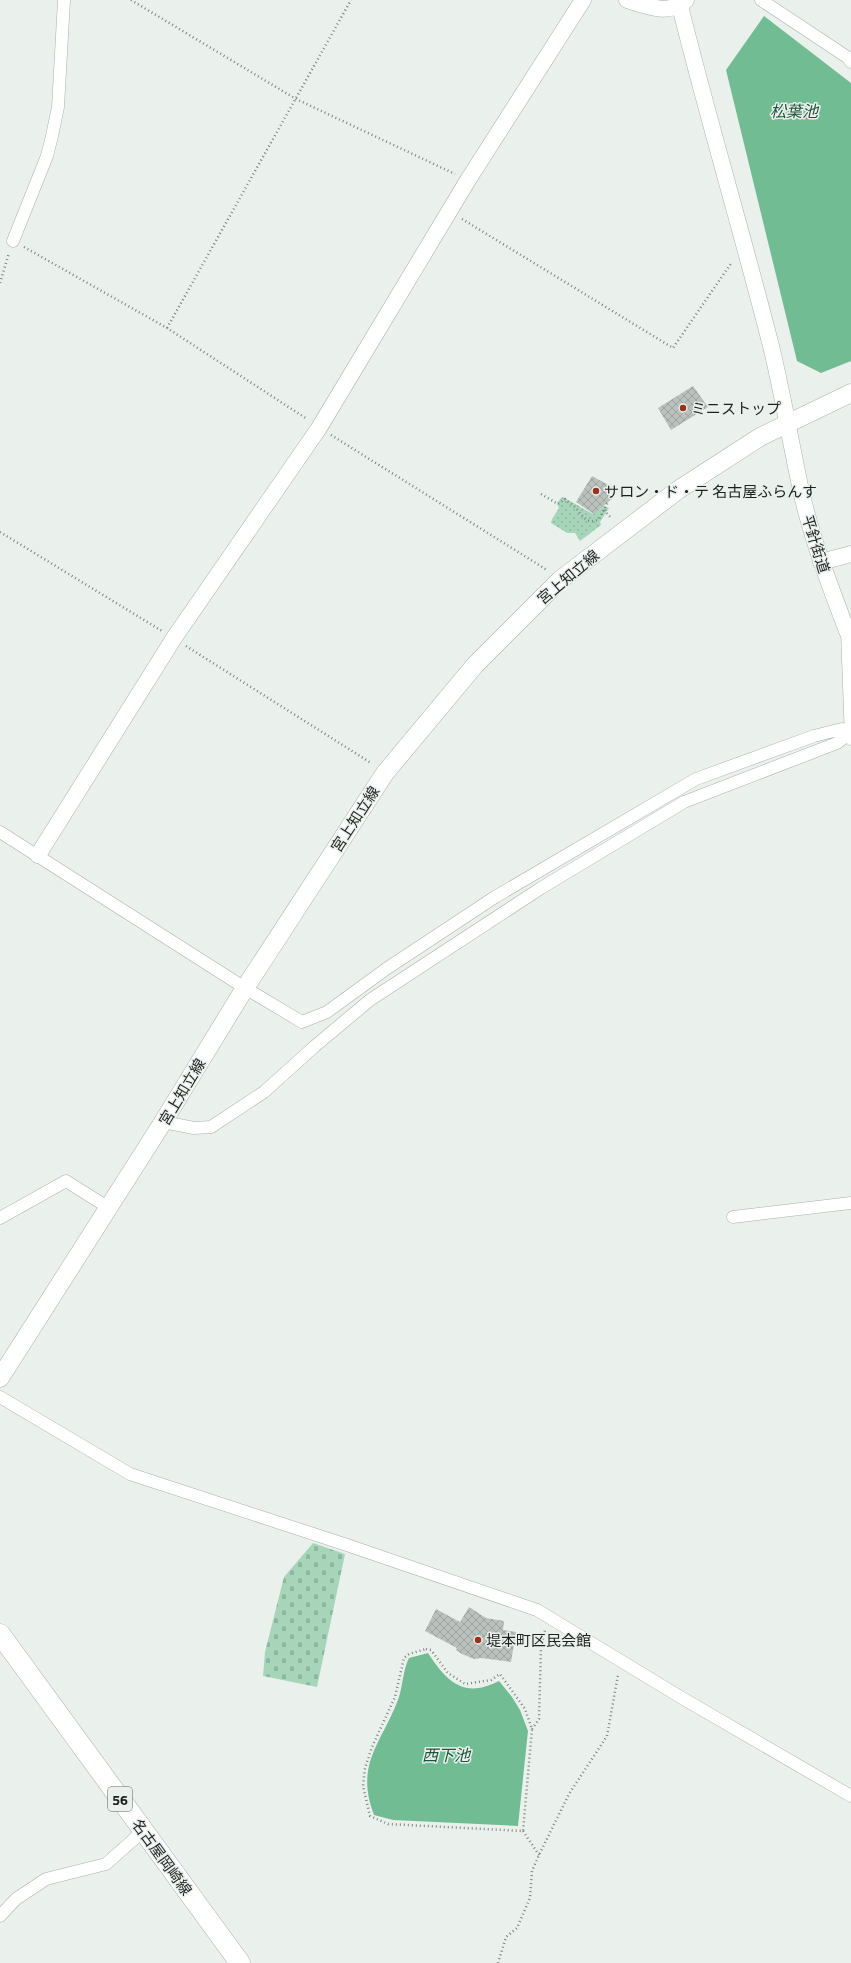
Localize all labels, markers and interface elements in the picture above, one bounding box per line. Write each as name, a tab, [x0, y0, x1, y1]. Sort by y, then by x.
water label: 松葉池	[770, 99, 820, 123]
place label: ミニストップ	[691, 397, 781, 420]
marker: ミニストップ	[678, 403, 688, 413]
place label: サロン・ド・テ 名古屋ふらんす	[604, 480, 817, 503]
marker: サロン・ド・テ 名古屋ふらんす	[591, 486, 601, 496]
street label: 平針街道	[796, 512, 836, 576]
street label: 宮上知立線	[532, 544, 604, 610]
street label: 宮上知立線	[325, 781, 385, 857]
street label: 宮上知立線	[153, 1054, 211, 1130]
place label: 堤本町区民会館	[486, 1629, 591, 1652]
marker: 堤本町区民会館	[473, 1635, 483, 1645]
water label: 西下池	[422, 1743, 472, 1767]
road number: 56	[108, 1787, 132, 1811]
street label: 名古屋岡崎線	[126, 1814, 198, 1900]

